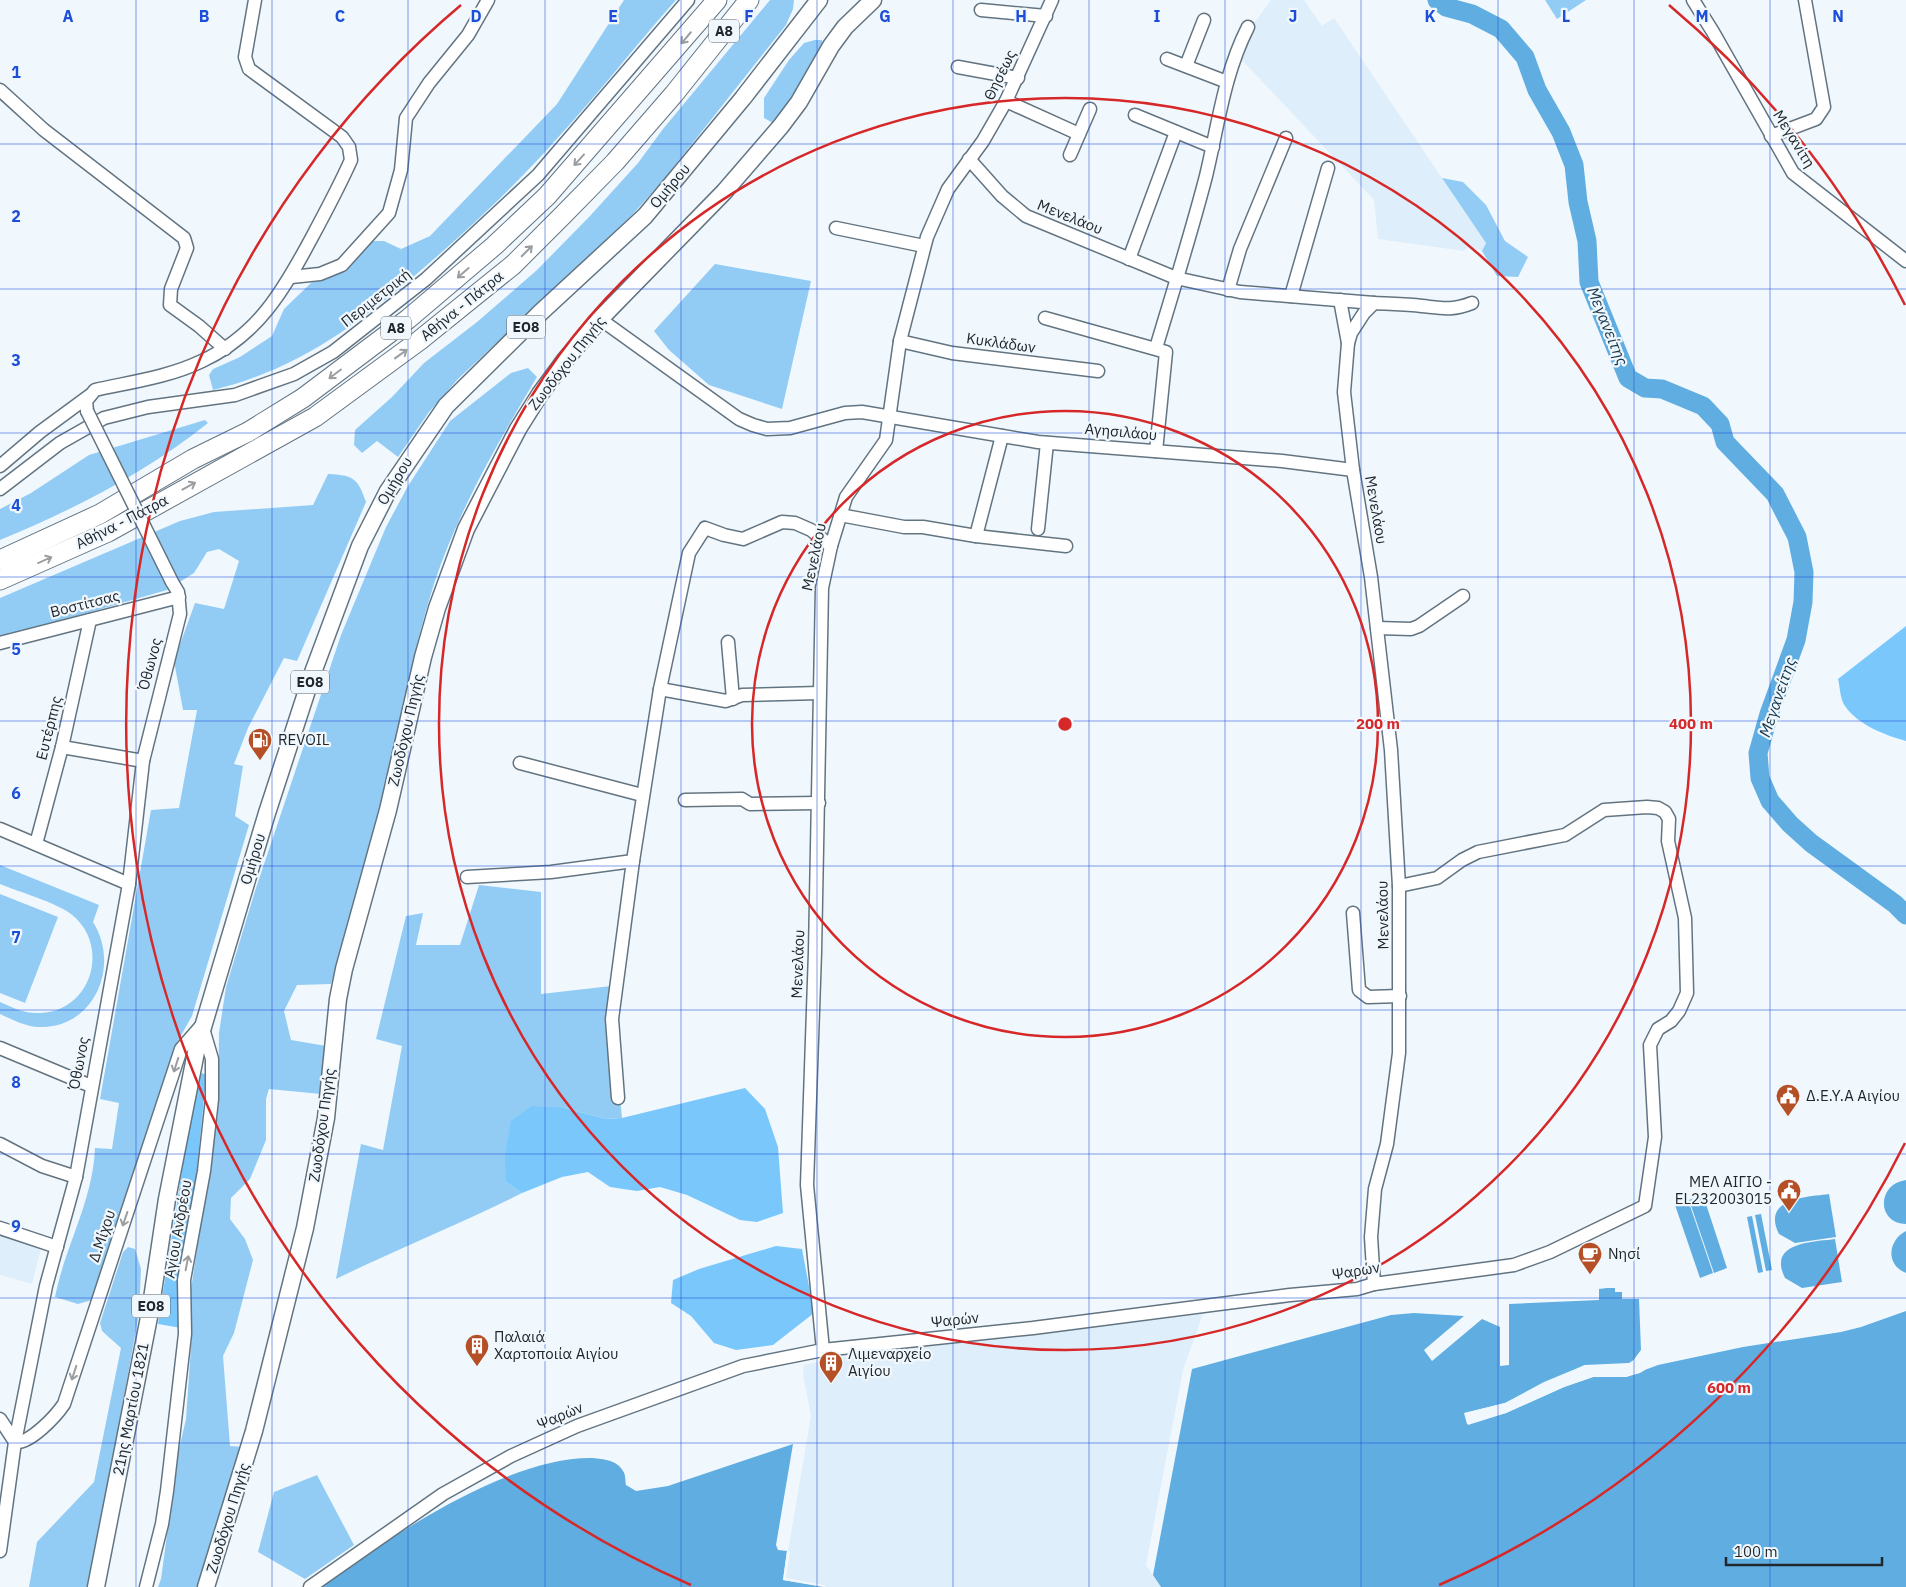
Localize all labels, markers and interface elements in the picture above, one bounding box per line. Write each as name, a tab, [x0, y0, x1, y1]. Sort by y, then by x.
text: A	[63, 6, 74, 26]
text: B	[199, 6, 210, 26]
text: C	[335, 6, 345, 26]
text: D	[470, 6, 482, 26]
text: E	[608, 6, 618, 26]
text: F	[744, 6, 754, 26]
text: G	[879, 6, 891, 26]
text: H	[1015, 6, 1027, 26]
text: I	[1154, 6, 1161, 26]
text: J	[1289, 6, 1297, 26]
text: K	[1424, 6, 1436, 26]
text: L	[1562, 6, 1570, 26]
text: M	[1695, 6, 1709, 26]
text: N	[1832, 6, 1844, 26]
road number: Α8	[709, 20, 739, 42]
one-way arrow	[681, 31, 692, 44]
street label: Θησέως	[979, 46, 1020, 103]
text: 1	[11, 62, 21, 82]
street label: Μεγανίτη	[1769, 106, 1820, 171]
one-way arrow	[574, 153, 585, 166]
street label: Ομήρου	[645, 159, 694, 212]
street label: Μενελάου	[1035, 195, 1106, 238]
text: 2	[11, 206, 21, 226]
one-way arrow	[520, 246, 532, 258]
street label: Περιμετρική	[337, 264, 414, 331]
street label: Αθήνα - Πάτρα	[416, 266, 507, 345]
one-way arrow	[456, 267, 469, 278]
water label: Μεγανείτης	[1583, 284, 1633, 369]
street label: Ζωοδόχου Πηγής	[524, 312, 609, 414]
road number: Α8	[381, 316, 411, 339]
road number: ΕΟ8	[507, 316, 545, 338]
street label: Κυκλάδων	[965, 328, 1037, 357]
one-way arrow	[394, 349, 408, 359]
text: 3	[11, 350, 21, 370]
one-way arrow	[329, 368, 342, 379]
street label: Αγησιλάου	[1084, 419, 1158, 444]
street label: Ομήρου	[373, 453, 416, 508]
street label: Μενελάου	[1361, 474, 1392, 546]
one-way arrow	[181, 481, 196, 490]
street label: Αθήνα - Πάτρα	[72, 490, 172, 553]
text: 4	[11, 495, 21, 515]
street label: Μενελάου	[797, 521, 830, 593]
one-way arrow	[37, 555, 52, 565]
street label: Βοστίτσας	[48, 586, 122, 621]
street label: Όθωνος	[133, 636, 166, 693]
text: 5	[11, 639, 21, 659]
water label: Μεγανείτης	[1754, 654, 1800, 740]
road number: ΕΟ8	[291, 670, 329, 694]
street label: Ζωοδόχου Πηγής	[383, 672, 428, 788]
street label: Ευτέρπης	[31, 694, 66, 762]
text: 200 m	[1356, 714, 1400, 733]
text: 400 m	[1669, 714, 1713, 733]
centre of rings	[1056, 715, 1074, 733]
fuel station icon: REVOIL	[247, 727, 273, 761]
place label: REVOIL	[278, 730, 330, 749]
text: 6	[11, 783, 21, 803]
street label: Ομήρου	[236, 831, 269, 887]
street label: Μενελάου	[1372, 880, 1393, 950]
text: 7	[11, 927, 21, 947]
street label: Μενελάου	[787, 929, 808, 999]
street label: Όθωνος	[64, 1035, 93, 1092]
one-way arrow	[171, 1056, 180, 1072]
street label: Ζωοδόχου Πηγής	[304, 1067, 339, 1183]
text: 8	[11, 1072, 21, 1092]
public building icon: Δ.Ε.Υ.Α Αιγίου	[1775, 1083, 1801, 1117]
place label: Δ.Ε.Υ.Α Αιγίου	[1806, 1086, 1900, 1105]
place label: ΜΕΛ ΑΙΓΙΟ - EL232003015	[1675, 1172, 1772, 1208]
street label: Αγίου Ανδρέου	[159, 1178, 196, 1280]
public building icon: ΜΕΛ ΑΙΓΙΟ - EL232003015	[1776, 1178, 1802, 1212]
street label: Δ.Μίχου	[84, 1207, 119, 1265]
one-way arrow	[120, 1211, 129, 1226]
text: 9	[11, 1216, 21, 1236]
cafe icon: Νησί	[1577, 1241, 1603, 1275]
place label: Νησί	[1608, 1244, 1641, 1263]
one-way arrow	[183, 1256, 192, 1272]
street label: Ψαρών	[1331, 1257, 1382, 1284]
road number: ΕΟ8	[132, 1294, 170, 1318]
street label: Ψαρών	[930, 1308, 980, 1331]
place label: Παλαιά Χαρτοποιία Αιγίου	[494, 1327, 619, 1363]
building icon: Παλαιά Χαρτοποιία Αιγίου	[464, 1333, 490, 1367]
street label: 21ης Μαρτίου 1821	[108, 1341, 153, 1477]
place label: Λιμεναρχείο Αιγίου	[848, 1344, 931, 1380]
building icon: Λιμεναρχείο Αιγίου	[818, 1350, 844, 1384]
one-way arrow	[68, 1365, 78, 1381]
text: 600 m	[1707, 1378, 1751, 1397]
street label: Ψαρών	[534, 1397, 586, 1434]
street label: Ζωοδόχου Πηγής	[202, 1460, 253, 1575]
scale bar	[1726, 1534, 1882, 1566]
text: 100 m	[1734, 1542, 1778, 1561]

